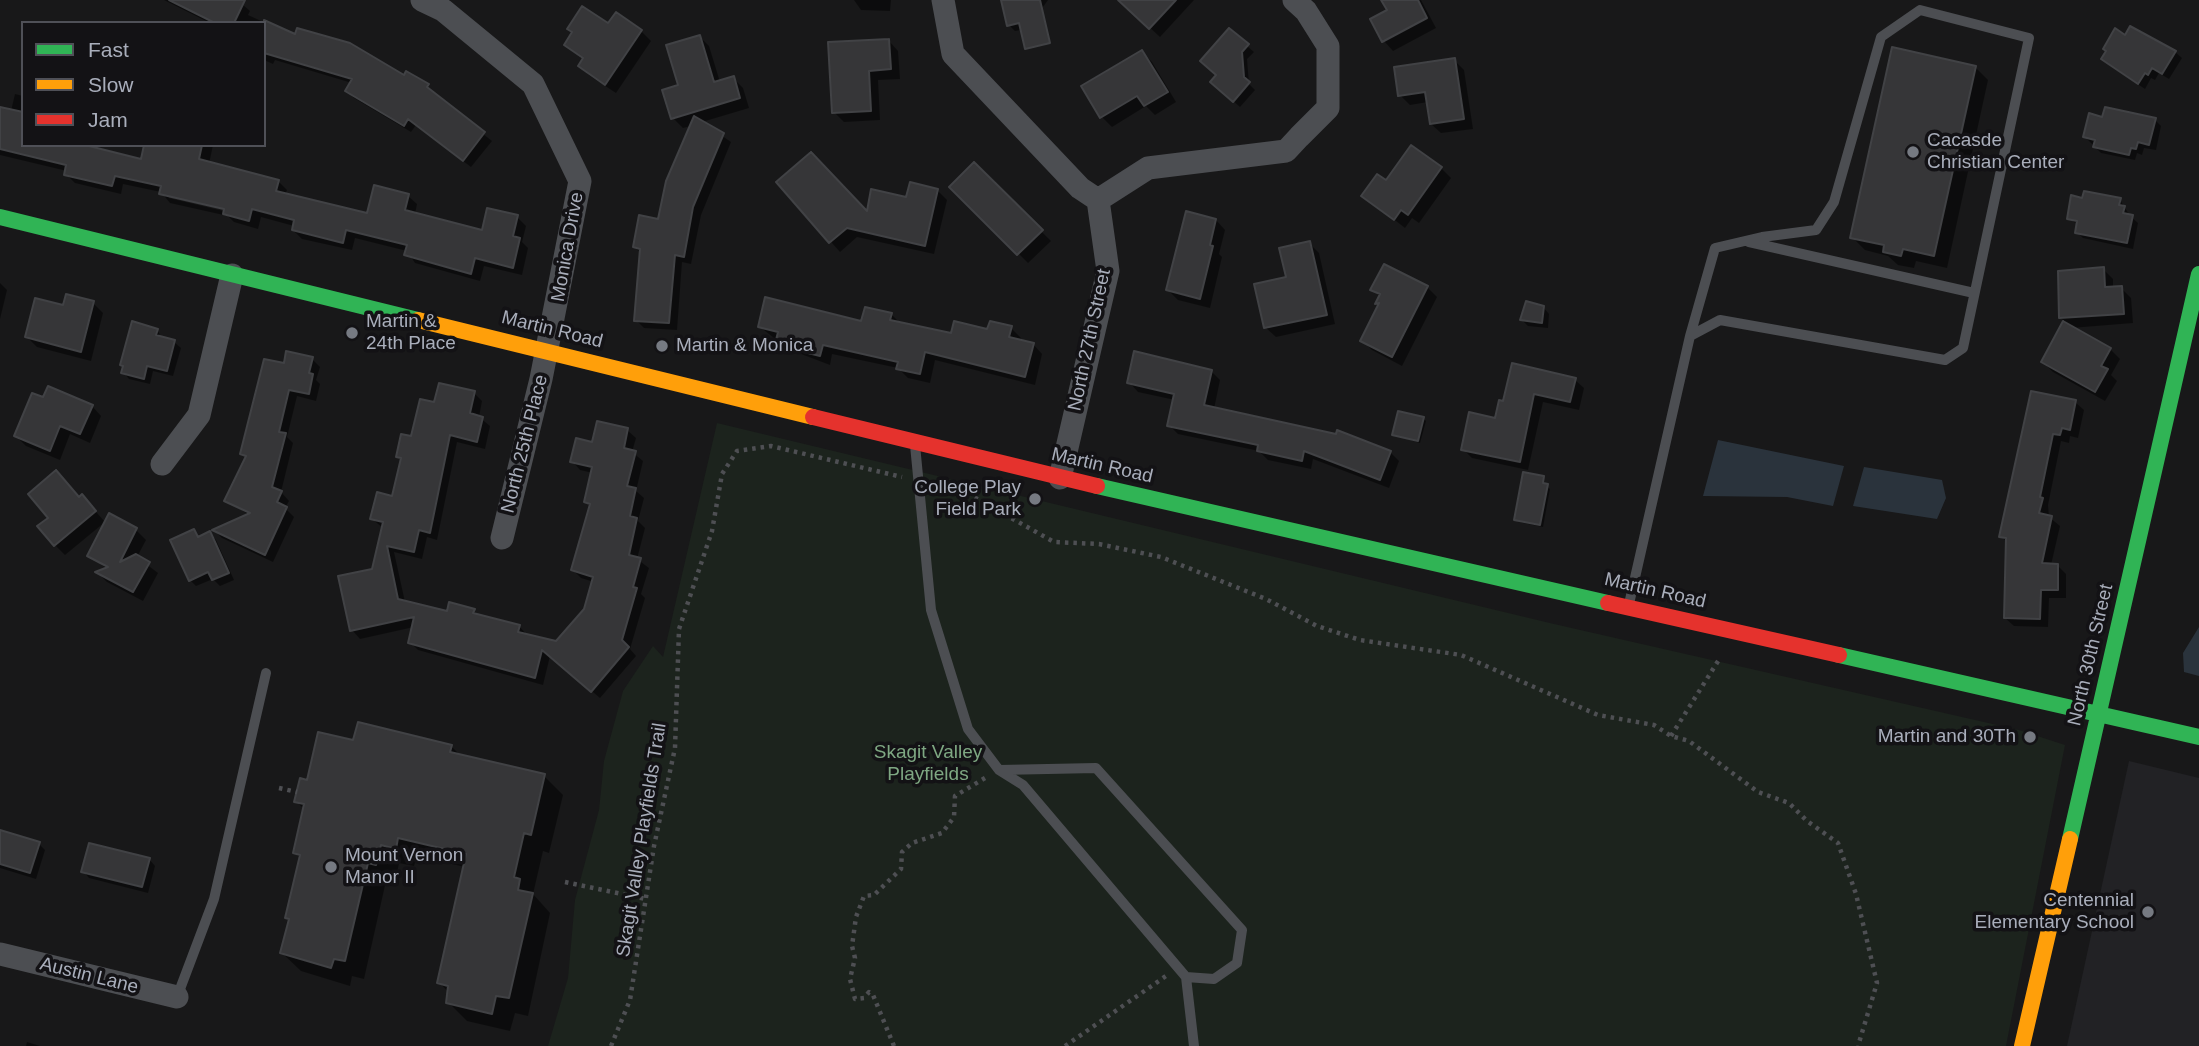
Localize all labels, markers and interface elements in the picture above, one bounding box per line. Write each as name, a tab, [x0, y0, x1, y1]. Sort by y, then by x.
legend	[21, 21, 266, 147]
text: Fast	[88, 38, 129, 61]
text: Slow	[88, 73, 134, 96]
text: Jam	[88, 108, 128, 131]
place label: Cacasde Christian Center	[1927, 130, 2064, 174]
marker: Cacasde Christian Center	[1905, 144, 1921, 160]
street label: Monica Drive	[547, 190, 589, 304]
street label: North 27th Street	[1064, 267, 1116, 413]
street label: Martin Road	[499, 306, 605, 354]
place label: Martin & 24th Place	[366, 311, 456, 355]
marker: Martin & 24th Place	[344, 325, 360, 341]
place label: Martin & Monica	[676, 335, 813, 357]
marker: Martin & Monica	[654, 338, 670, 354]
street label: North 25th Place	[497, 373, 553, 515]
street label: Martin Road	[1049, 443, 1155, 489]
place label: College Play Field Park	[914, 477, 1021, 521]
marker: College Play Field Park	[1027, 491, 1043, 507]
street label: Martin Road	[1602, 568, 1708, 614]
street label: North 30th Street	[2064, 582, 2118, 728]
street label: Skagit Valley Playfields Trail	[612, 721, 672, 959]
place label: Martin and 30Th	[1878, 726, 2016, 748]
marker: Martin and 30Th	[2022, 729, 2038, 745]
park label: Skagit Valley Playfields	[874, 742, 982, 786]
place label: Mount Vernon Manor II	[345, 845, 463, 889]
marker: Mount Vernon Manor II	[323, 859, 339, 875]
place label: Centennial Elementary School	[1975, 890, 2134, 934]
marker: Centennial Elementary School	[2140, 904, 2156, 920]
street label: Austin Lane	[38, 953, 140, 999]

